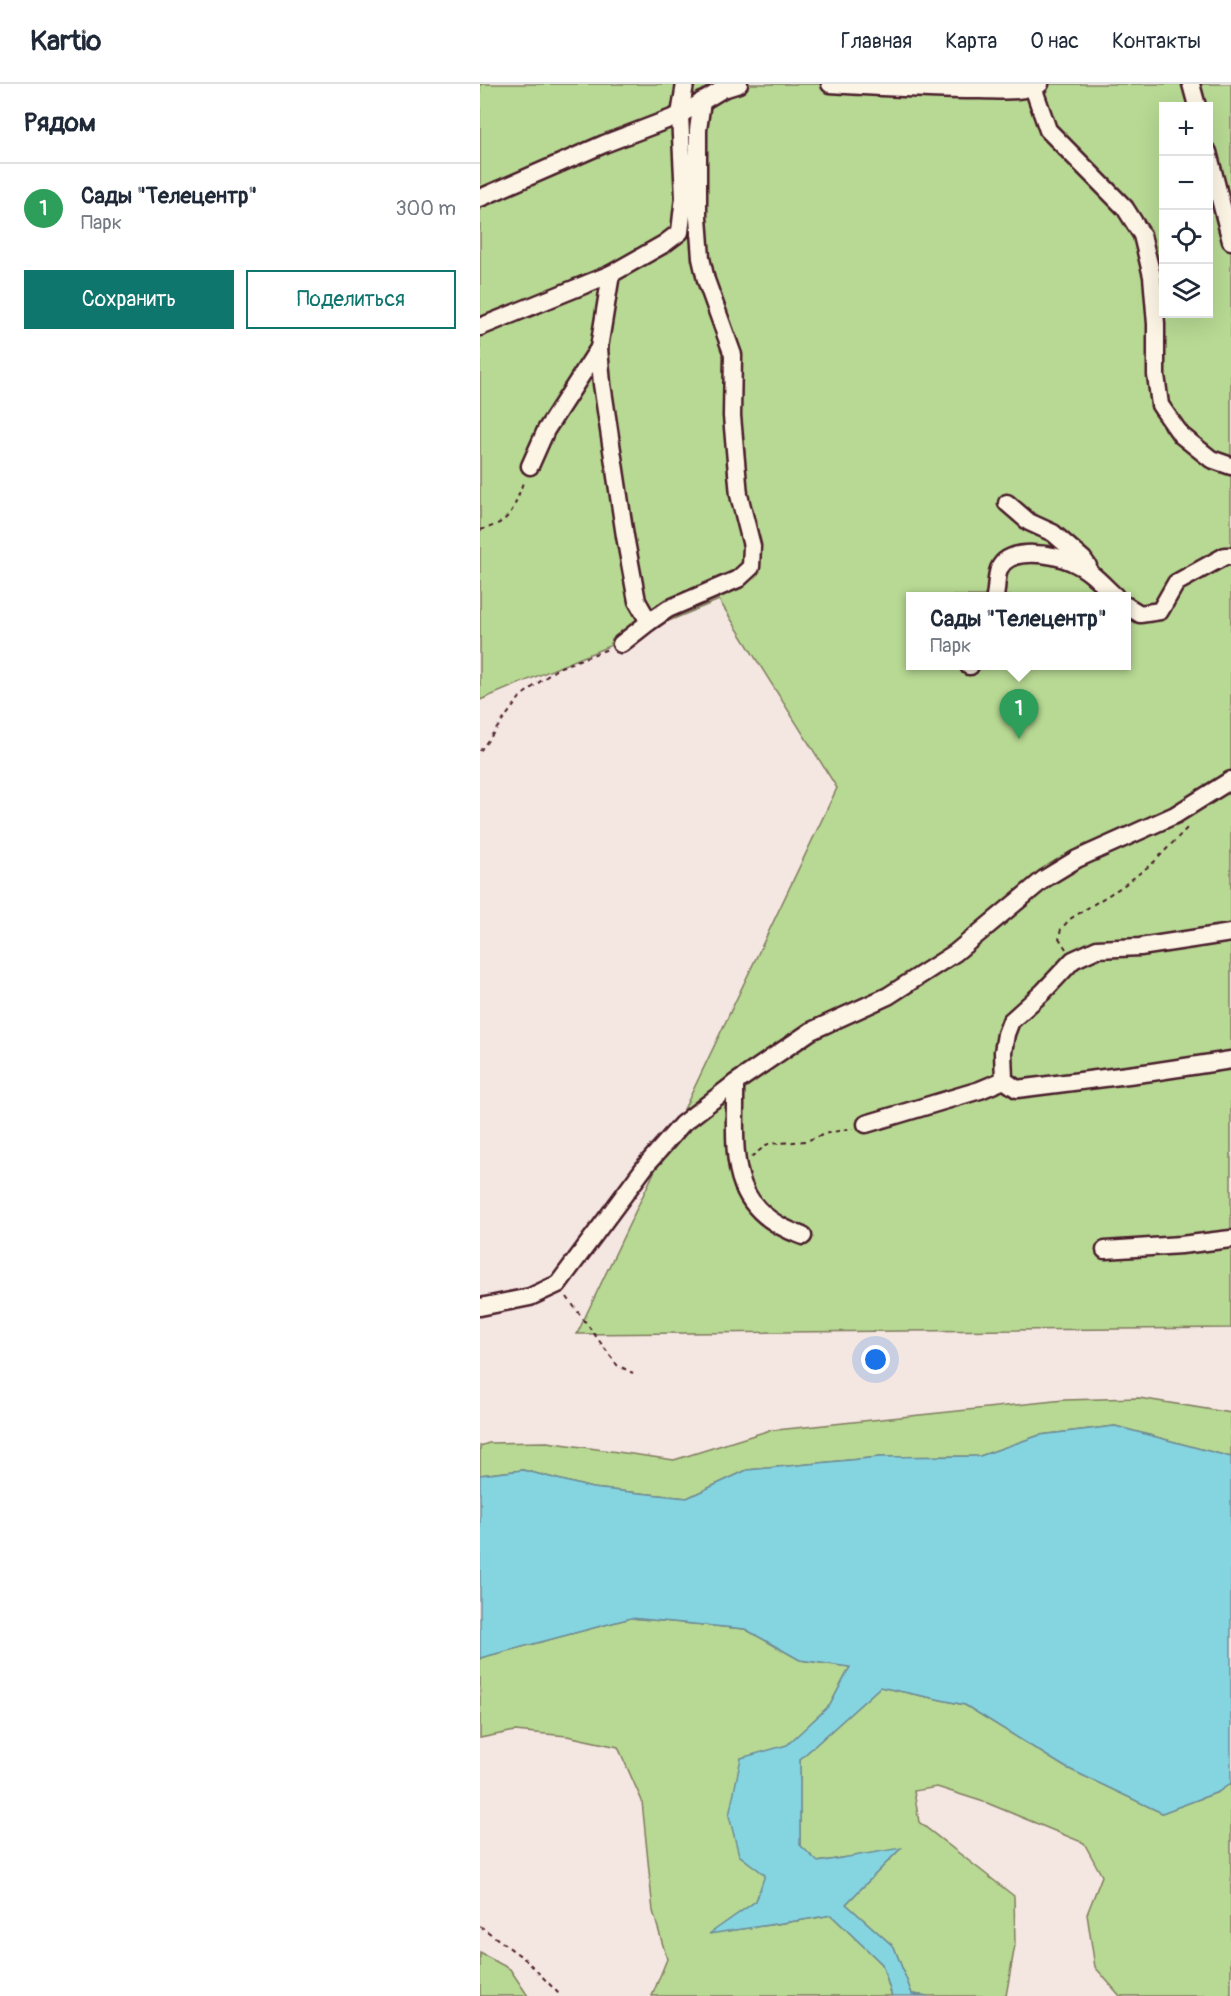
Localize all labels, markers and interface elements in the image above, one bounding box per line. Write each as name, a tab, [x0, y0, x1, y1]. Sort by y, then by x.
text: Kartio	[30, 24, 101, 59]
text: Главная	[841, 28, 912, 55]
text: Карта	[945, 28, 997, 55]
text: О нас	[1030, 28, 1079, 55]
text: Контакты	[1112, 28, 1201, 55]
map controls	[1159, 102, 1213, 318]
button: +	[1159, 102, 1213, 156]
text: Рядом	[24, 107, 96, 139]
button: −	[1159, 156, 1213, 210]
text: Сады "Телецентр"	[81, 182, 257, 210]
text: 1	[40, 196, 47, 221]
text: 300 m	[395, 196, 456, 221]
text: Парк	[81, 210, 122, 235]
button: locate	[1159, 210, 1213, 264]
button: layers	[1159, 264, 1213, 318]
button: Сохранить	[24, 270, 234, 329]
button: Поделиться	[246, 270, 456, 329]
popup	[906, 592, 1131, 670]
text: Сады "Телецентр"	[930, 605, 1107, 633]
text: Парк	[930, 633, 971, 658]
pin: 1	[1000, 690, 1038, 739]
your location	[861, 1345, 890, 1374]

